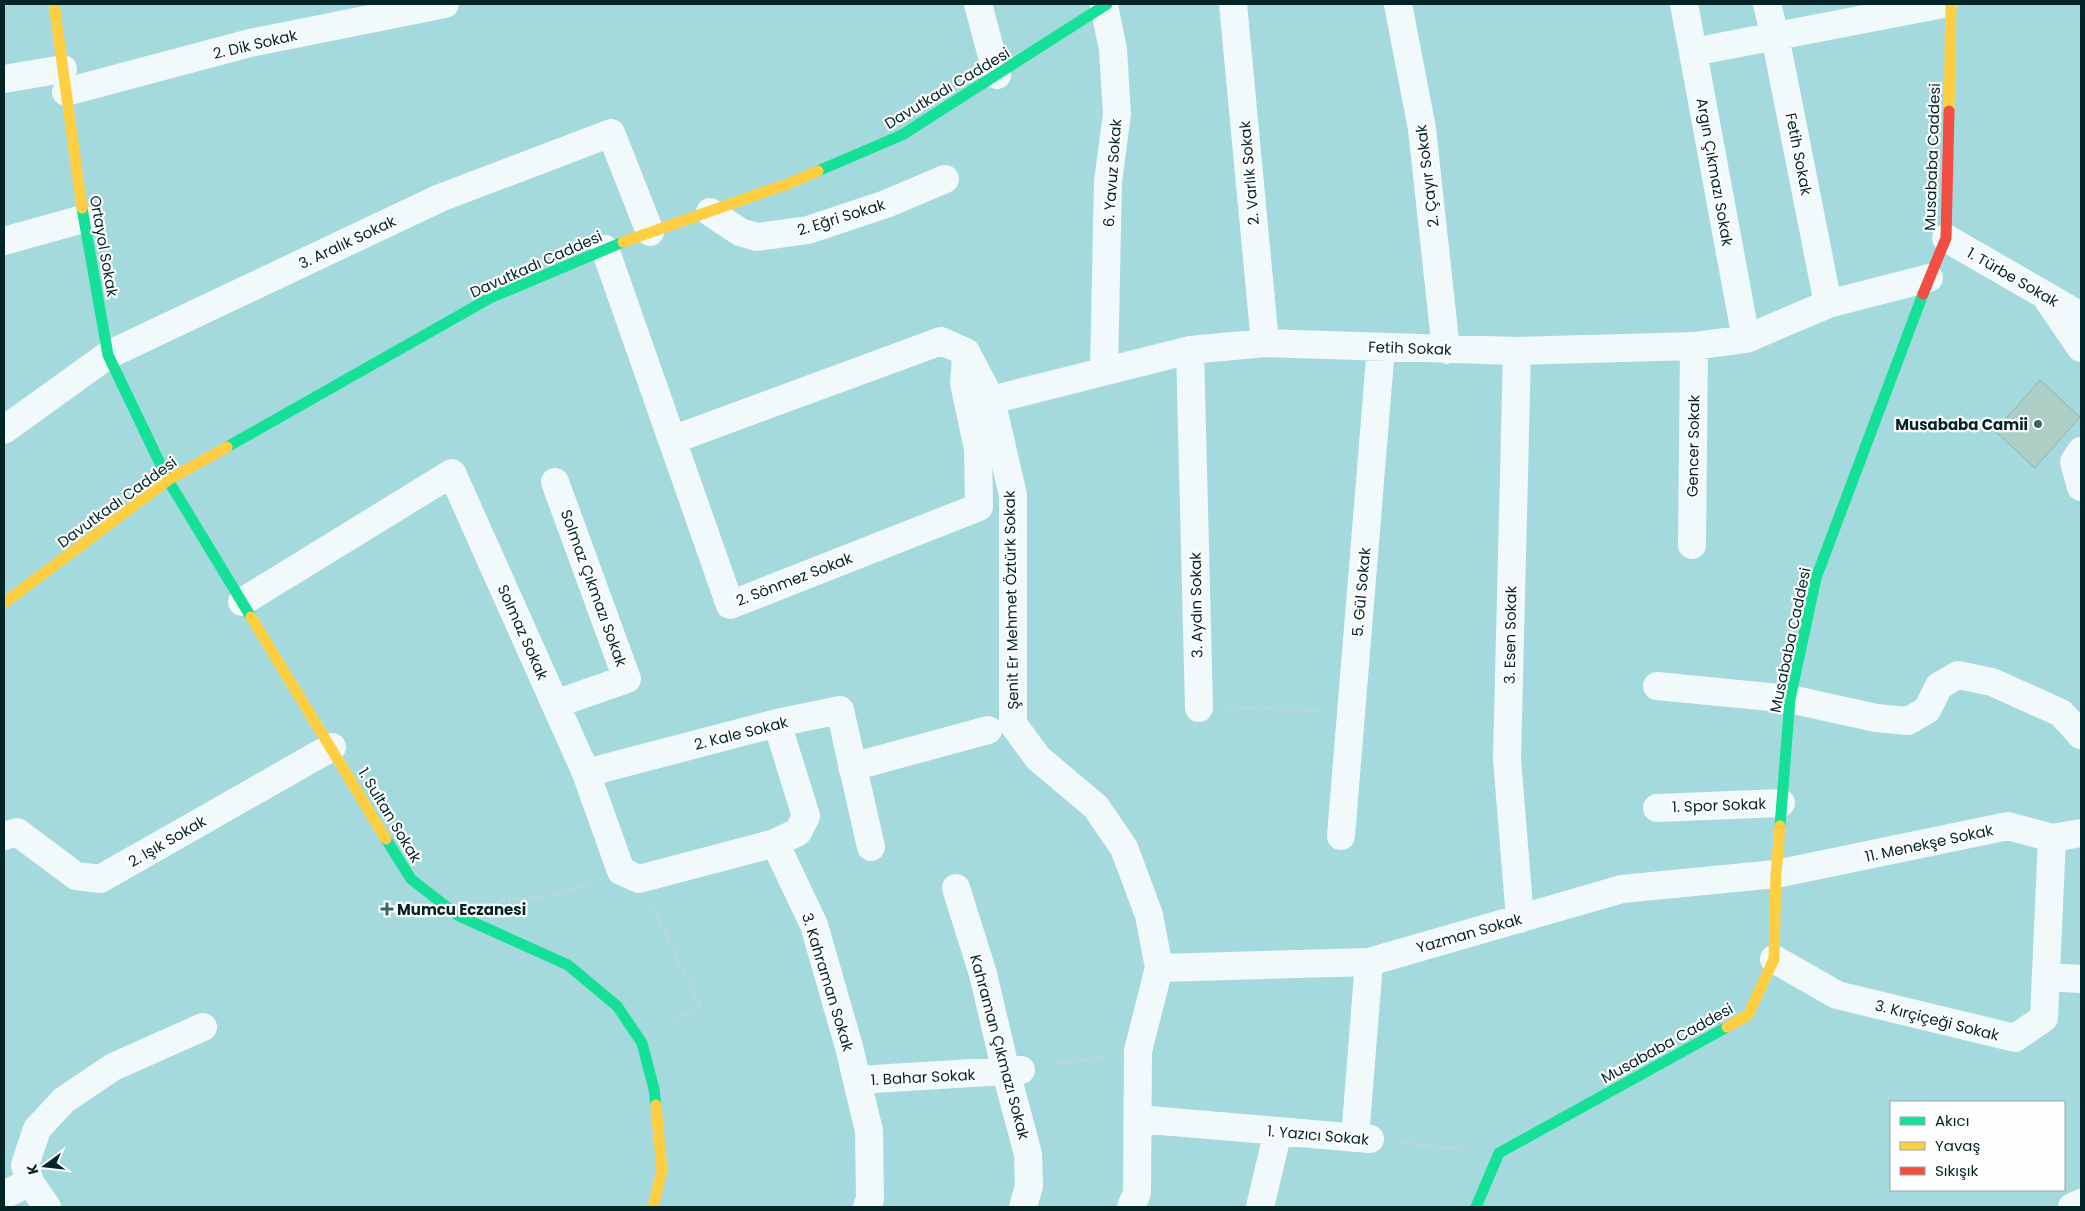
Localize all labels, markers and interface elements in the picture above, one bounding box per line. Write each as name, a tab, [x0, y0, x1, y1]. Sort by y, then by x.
street label: 2. Dik Sokak	[211, 24, 299, 64]
street label: Davutkadı Caddesi	[880, 42, 1014, 134]
street label: Musababa Caddesi	[1919, 83, 1945, 231]
street label: Argın Çıkmazı Sokak	[1692, 96, 1738, 248]
street label: Fetih Sokak	[1781, 111, 1817, 197]
street label: 6. Yavuz Sokak	[1098, 118, 1126, 228]
street label: 2. Varlık Sokak	[1234, 120, 1264, 226]
street label: 2. Çayır Sokak	[1410, 123, 1444, 229]
street label: Ortayol Sokak	[85, 194, 123, 299]
street label: 2. Eğri Sokak	[794, 194, 888, 240]
street label: 3. Aralık Sokak	[295, 210, 399, 274]
street label: Davutkadı Caddesi	[467, 225, 605, 303]
street label: 1. Türbe Sokak	[1963, 242, 2063, 312]
street label: Fetih Sokak	[1368, 336, 1452, 360]
street label: Gencer Sokak	[1682, 394, 1704, 497]
place label: Musababa Camii	[1895, 414, 2028, 435]
marker: Musababa Camii	[2032, 418, 2044, 430]
street label: Davutkadı Caddesi	[53, 452, 181, 552]
street label: Şenit Er Mehmet Öztürk Sokak	[999, 490, 1023, 710]
street label: Solmaz Çıkmazı Sokak	[556, 507, 632, 670]
street label: 5. Gül Sokak	[1347, 546, 1375, 638]
street label: 2. Sönmez Sokak	[733, 547, 856, 611]
street label: 3. Aydın Sokak	[1185, 552, 1207, 658]
street label: Musababa Caddesi	[1764, 565, 1816, 715]
street label: Solmaz Sokak	[493, 581, 554, 683]
street label: 3. Esen Sokak	[1499, 585, 1521, 684]
street label: 2. Kale Sokak	[692, 711, 790, 755]
street label: 1. Sultan Sokak	[353, 764, 427, 867]
street label: 1. Spor Sokak	[1672, 793, 1767, 817]
street label: 2. Işık Sokak	[124, 810, 210, 872]
street label: 11. Menekşe Sokak	[1863, 819, 1995, 867]
place label: Mumcu Eczanesi	[397, 899, 526, 920]
marker: Mumcu Eczanesi	[381, 903, 393, 915]
street label: Yazman Sokak	[1414, 908, 1525, 958]
street label: 3. Kahraman Sokak	[797, 910, 859, 1054]
street label: Kahraman Çıkmazı Sokak	[965, 952, 1035, 1142]
street label: 3. Kırçiçeği Sokak	[1873, 994, 2002, 1046]
street label: Musababa Caddesi	[1597, 998, 1737, 1088]
street label: 1. Bahar Sokak	[870, 1064, 976, 1090]
legend	[1890, 1101, 2065, 1191]
text: Akıcı	[1935, 1110, 1969, 1131]
street label: 1. Yazıcı Sokak	[1266, 1120, 1370, 1150]
text: Yavaş	[1935, 1135, 1980, 1156]
north arrow	[20, 1141, 70, 1191]
text: Sıkışık	[1935, 1160, 1978, 1181]
text: K	[21, 1162, 43, 1177]

